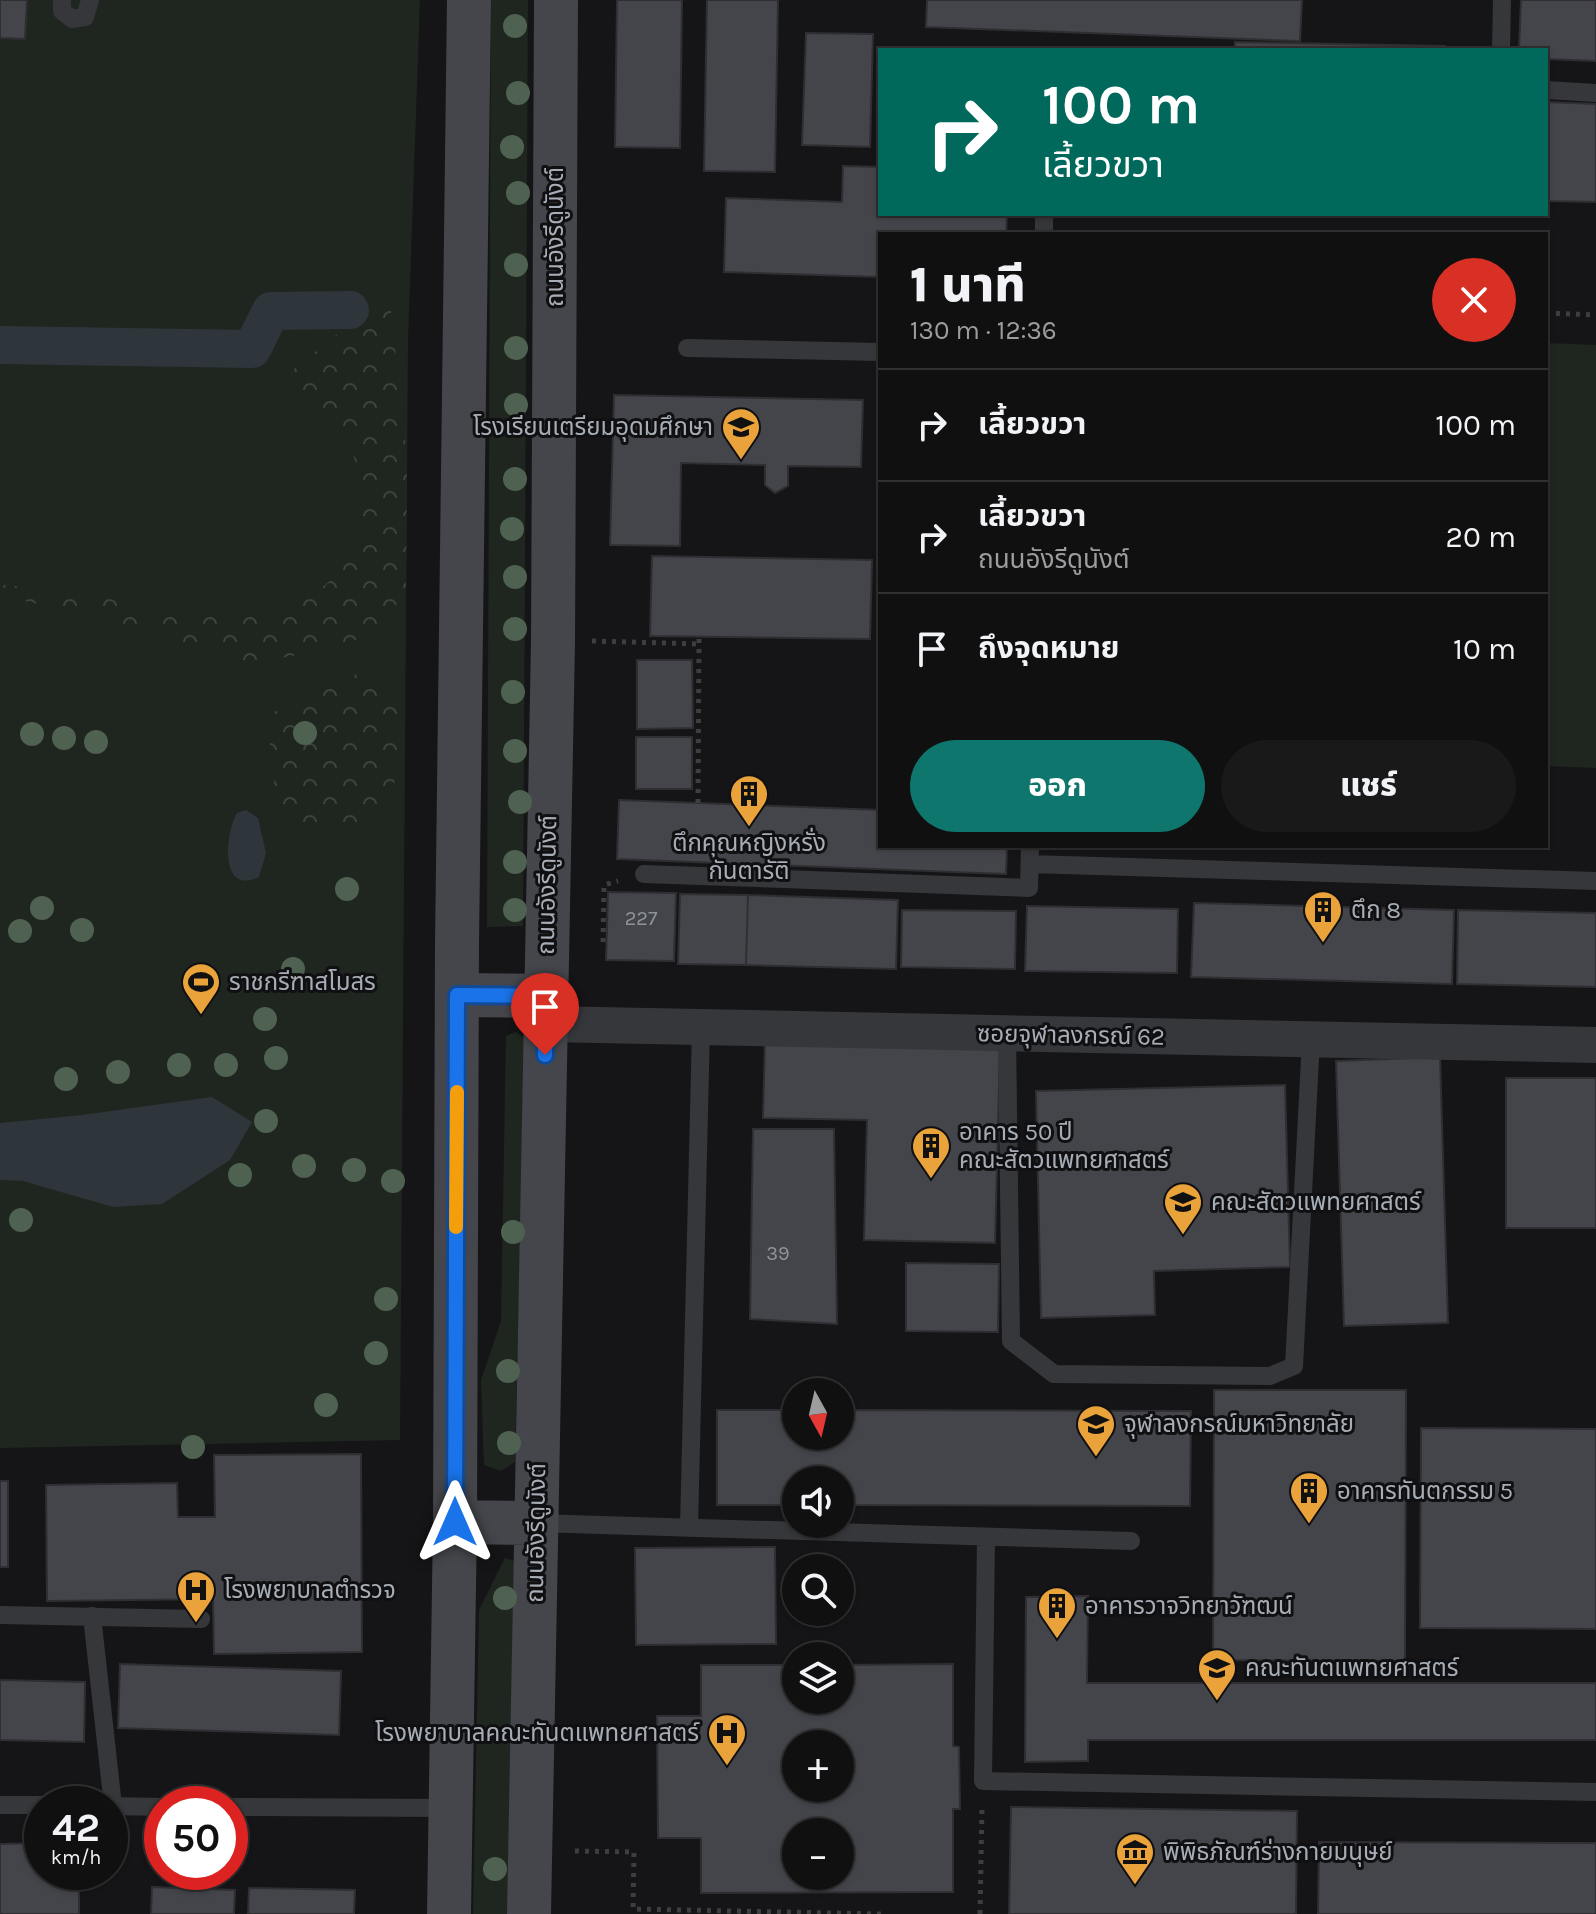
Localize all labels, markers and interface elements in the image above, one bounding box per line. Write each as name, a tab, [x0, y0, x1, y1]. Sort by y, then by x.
text: 100 m	[1042, 72, 1200, 137]
icon: right	[910, 80, 1014, 184]
text: เลี้ยวขวา	[1042, 144, 1164, 186]
street label: ถนนอังรีดูนังต์	[541, 167, 570, 307]
text: 1 นาที	[910, 257, 1026, 313]
button: close	[1432, 258, 1516, 342]
text: 130 m · 12:36	[910, 315, 1057, 346]
icon: right	[910, 403, 954, 447]
school or university icon: โรงเรียนเตรียมอุดมศึกษา	[720, 406, 762, 461]
text: เลี้ยวขวา	[978, 406, 1086, 442]
text: 100 m	[1435, 407, 1516, 443]
place label: โรงเรียนเตรียมอุดมศึกษา	[473, 413, 713, 442]
text: เลี้ยวขวา	[978, 498, 1086, 534]
icon: right	[910, 515, 954, 559]
text: 20 m	[1446, 519, 1516, 555]
text: ถนนอังรีดูนังต์	[978, 544, 1130, 575]
icon: arrive	[910, 627, 954, 671]
text: ถึงจุดหมาย	[978, 630, 1119, 666]
text: 10 m	[1453, 631, 1516, 667]
button: ออก	[910, 740, 1205, 832]
button: แชร์	[1221, 740, 1516, 832]
building icon: ตึกคุณหญิงหรั่ง กันตารัติ	[728, 773, 770, 828]
street label: ถนนอังรีดูนังต์	[532, 815, 563, 955]
place label: ตึกคุณหญิงหรั่ง กันตารัติ	[672, 827, 826, 885]
building icon: ตึก 8	[1302, 889, 1344, 944]
place label: ตึก 8	[1351, 896, 1401, 924]
house number: 227	[625, 907, 658, 930]
sports icon: ราชกรีฑาสโมสร	[180, 961, 222, 1016]
place label: ราชกรีฑาสโมสร	[229, 968, 376, 996]
pin	[511, 973, 579, 1055]
icon: arrive	[523, 985, 567, 1029]
street label: ซอยจุฬาลงกรณ์ 62	[977, 1019, 1165, 1052]
place label: อาคาร 50 ปี คณะสัตวแพทยศาสตร์	[959, 1118, 1170, 1174]
building icon: อาคาร 50 ปี คณะสัตวแพทยศาสตร์	[910, 1125, 952, 1180]
school or university icon: คณะสัตวแพทยศาสตร์	[1162, 1181, 1204, 1236]
place label: คณะสัตวแพทยศาสตร์	[1211, 1188, 1422, 1216]
house number: 39	[766, 1242, 790, 1265]
north arrow	[782, 1378, 854, 1450]
map controls	[782, 1378, 854, 1890]
school or university icon: จุฬาลงกรณ์มหาวิทยาลัย	[1075, 1403, 1117, 1458]
place label: จุฬาลงกรณ์มหาวิทยาลัย	[1124, 1410, 1354, 1439]
street label: ถนนอังรีดูนังต์	[521, 1463, 552, 1603]
button: sound	[782, 1466, 854, 1538]
building icon: อาคารทันตกรรม 5	[1288, 1470, 1330, 1525]
place label: อาคารทันตกรรม 5	[1337, 1477, 1513, 1505]
position arrow	[413, 1480, 497, 1564]
button: search	[782, 1554, 854, 1626]
hospital icon: โรงพยาบาลตำรวจ	[175, 1569, 217, 1624]
place label: โรงพยาบาลตำรวจ	[224, 1576, 396, 1604]
building icon: อาคารวาจวิทยาวัฑฒน์	[1036, 1585, 1078, 1640]
place label: อาคารวาจวิทยาวัฑฒน์	[1085, 1592, 1293, 1620]
button: layers	[782, 1642, 854, 1714]
school or university icon: คณะทันตแพทยศาสตร์	[1196, 1647, 1238, 1702]
place label: คณะทันตแพทยศาสตร์	[1245, 1654, 1460, 1682]
hospital icon: โรงพยาบาลคณะทันตแพทยศาสตร์	[706, 1712, 748, 1767]
place label: โรงพยาบาลคณะทันตแพทยศาสตร์	[375, 1719, 700, 1747]
button: +	[782, 1730, 854, 1802]
speed limit sign: 50	[144, 1786, 248, 1890]
text: 42	[52, 1804, 100, 1851]
button: −	[782, 1818, 854, 1890]
museum icon: พิพิธภัณฑ์ร่างกายมนุษย์	[1114, 1831, 1156, 1886]
place label: พิพิธภัณฑ์ร่างกายมนุษย์	[1163, 1838, 1393, 1867]
text: km/h	[51, 1846, 101, 1869]

